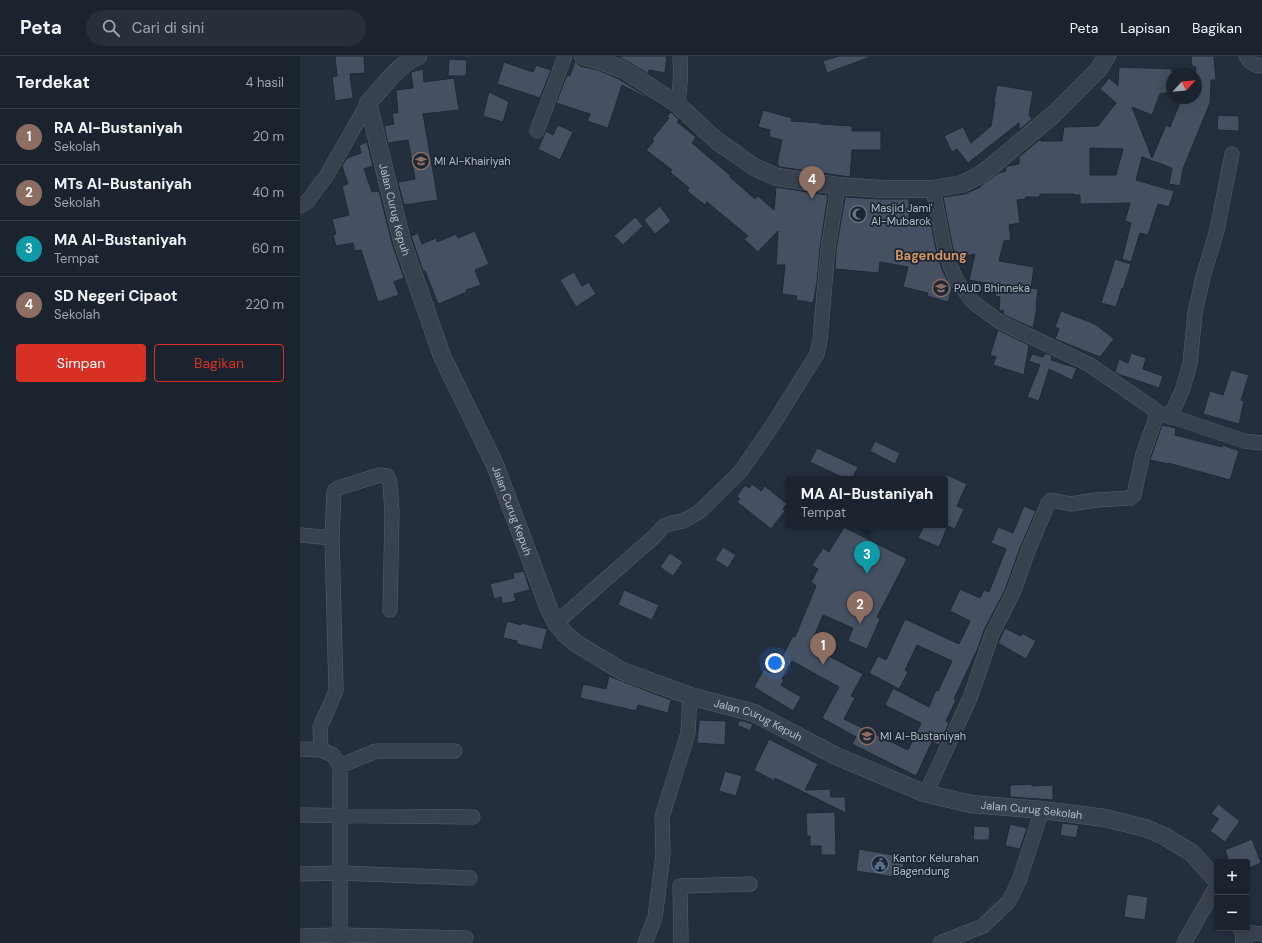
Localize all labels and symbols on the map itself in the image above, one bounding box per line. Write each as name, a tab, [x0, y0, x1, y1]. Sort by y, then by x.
north arrow	[1166, 68, 1202, 104]
school or university icon: MI Al-Khairiyah	[411, 151, 431, 171]
place label: MI Al-Khairiyah	[434, 154, 511, 168]
street label: Jalan Curug Kepuh	[376, 162, 414, 257]
pin: 4	[799, 166, 825, 199]
place label: Masjid Jami' Al-Mubarok	[871, 201, 933, 228]
mosque icon: Masjid Jami' Al-Mubarok	[848, 204, 868, 224]
district label: Bagendung	[895, 247, 967, 264]
school or university icon: PAUD Bhinneka	[931, 278, 951, 298]
place label: PAUD Bhinneka	[954, 281, 1030, 295]
street label: Jalan Curug Kepuh	[489, 464, 535, 557]
pin: 3	[854, 541, 880, 574]
pin: 2	[847, 591, 873, 624]
pin: 1	[810, 632, 836, 665]
your location	[765, 653, 785, 673]
street label: Jalan Curug Kepuh	[713, 696, 805, 744]
school or university icon: MI Al-Bustaniyah	[857, 726, 877, 746]
place label: MI Al-Bustaniyah	[880, 729, 966, 743]
street label: Jalan Curug Sekolah	[980, 798, 1083, 822]
place label: Kantor Kelurahan Bagendung	[893, 851, 979, 878]
public building icon: Kantor Kelurahan Bagendung	[870, 854, 890, 874]

